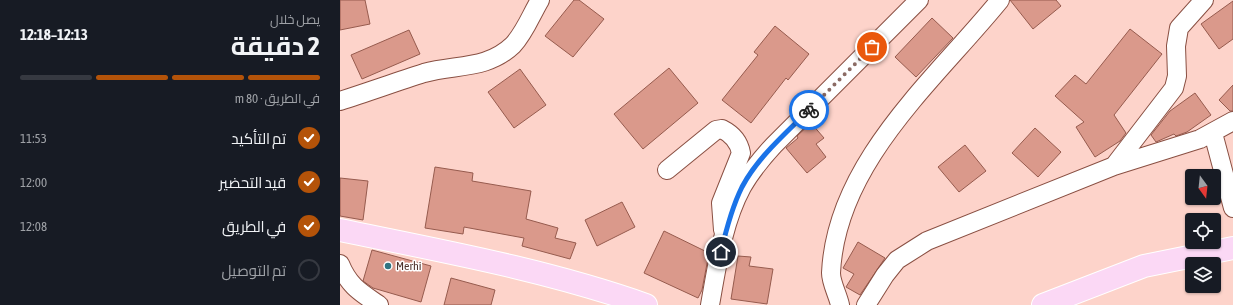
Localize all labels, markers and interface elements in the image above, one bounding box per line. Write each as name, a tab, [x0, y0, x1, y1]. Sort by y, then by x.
text: يصل خلال	[270, 12, 320, 27]
text: 12:13–12:18	[20, 26, 88, 43]
pin	[855, 30, 889, 64]
text: 2 دقيقة	[231, 31, 320, 61]
icon: bag	[861, 36, 883, 58]
courier	[789, 90, 829, 130]
text: في الطريق · 80 m	[235, 91, 320, 106]
icon: bike	[798, 99, 820, 121]
icon: check	[298, 127, 320, 149]
text: تم التأكيد	[231, 130, 286, 147]
text: 11:53	[20, 131, 47, 146]
north arrow	[1185, 169, 1221, 205]
map controls	[1185, 169, 1221, 293]
icon: check	[298, 171, 320, 193]
text: قيد التحضير	[219, 174, 286, 191]
text: 12:00	[20, 175, 47, 190]
button: locate	[1185, 213, 1221, 249]
icon: check	[298, 215, 320, 237]
text: في الطريق	[222, 218, 286, 235]
text: 12:08	[20, 219, 47, 234]
pin	[704, 235, 738, 269]
icon: home	[710, 241, 732, 263]
button: layers	[1185, 257, 1221, 293]
place label: Merhi	[396, 259, 422, 273]
marker: Merhi	[383, 261, 393, 271]
text: تم التوصيل	[222, 262, 286, 279]

